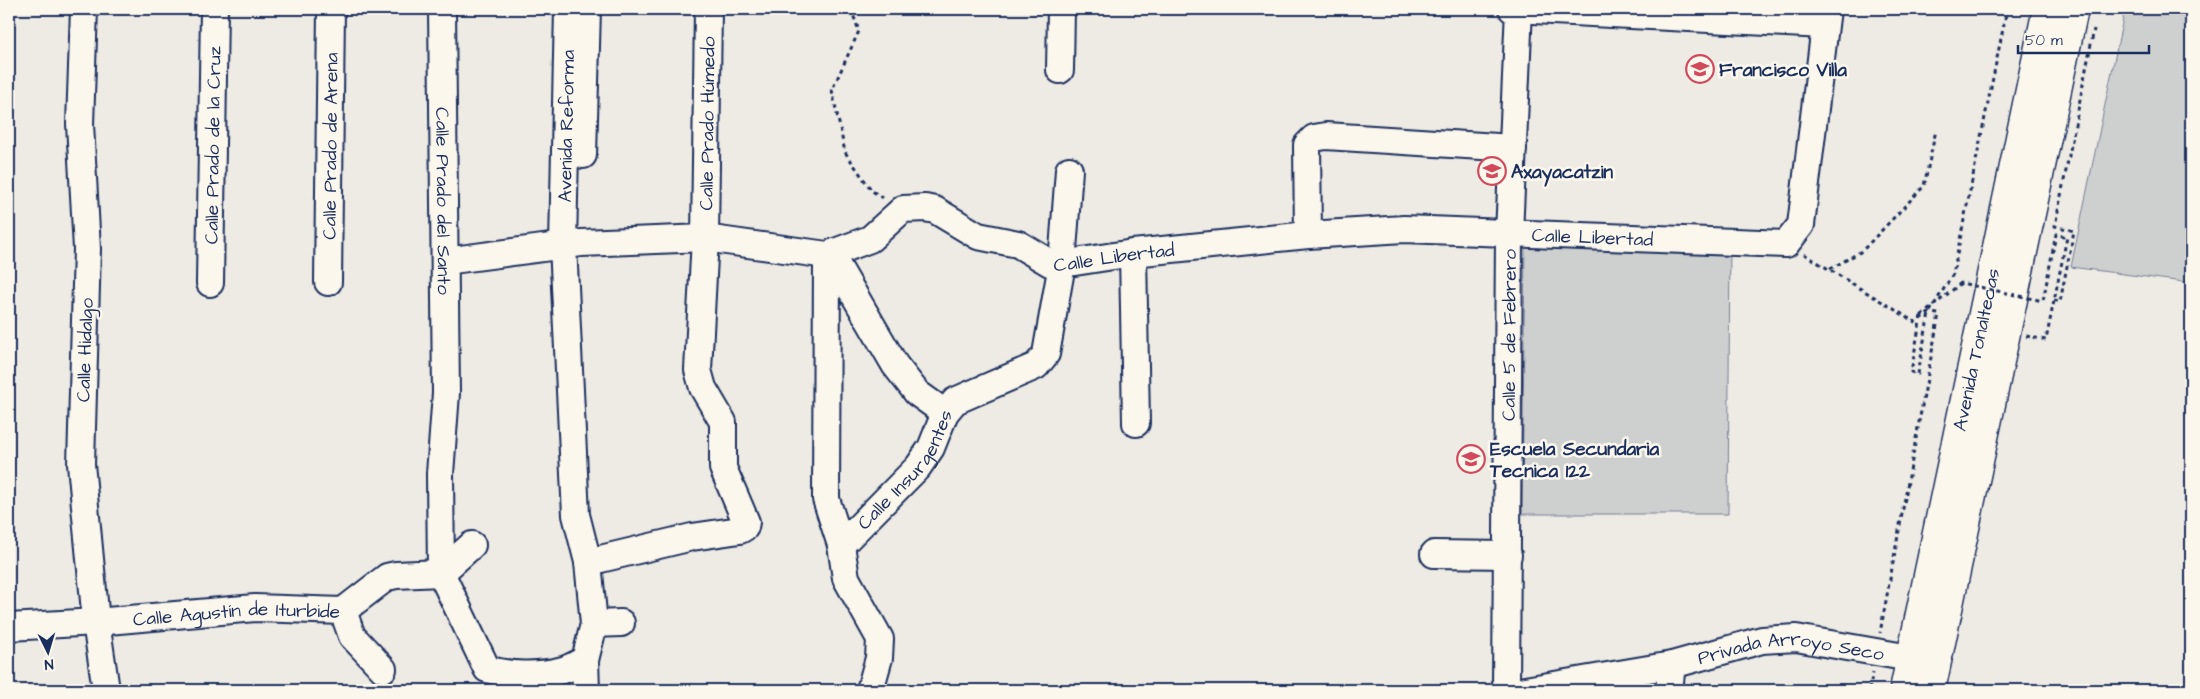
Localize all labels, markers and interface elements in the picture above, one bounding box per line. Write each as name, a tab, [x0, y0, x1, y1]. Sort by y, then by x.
scale bar	[2018, 22, 2149, 54]
text: 50 m	[2025, 30, 2063, 51]
street label: Calle Prado Húmedo	[693, 36, 723, 211]
street label: Calle Prado de la Cruz	[199, 45, 228, 244]
street label: Avenida Reforma	[552, 49, 582, 203]
street label: Calle Prado de Arena	[316, 52, 346, 240]
school or university icon: Francisco Villa	[1685, 54, 1715, 84]
place label: Francisco Villa	[1719, 57, 1847, 84]
street label: Calle Prado del Santo	[428, 107, 457, 295]
school or university icon: Axayacatzin	[1477, 156, 1507, 186]
place label: Axayacatzin	[1511, 159, 1614, 187]
street label: Calle Libertad	[1531, 222, 1654, 254]
street label: Calle Libertad	[1053, 237, 1176, 279]
street label: Calle 5 de Febrero	[1496, 249, 1524, 421]
street label: Avenida Tonaltecas	[1947, 266, 2007, 434]
street label: Calle Hidalgo	[70, 297, 102, 403]
street label: Calle Insurgentes	[851, 406, 960, 536]
place label: Escuela Secundaria Tecnica 122	[1489, 436, 1659, 485]
school or university icon: Escuela Secundaria Tecnica 122	[1456, 444, 1486, 474]
street label: Calle Agustín de Iturbide	[132, 596, 341, 634]
north arrow	[22, 626, 72, 676]
street label: Privada Arroyo Seco	[1695, 626, 1886, 672]
text: N	[44, 654, 54, 674]

